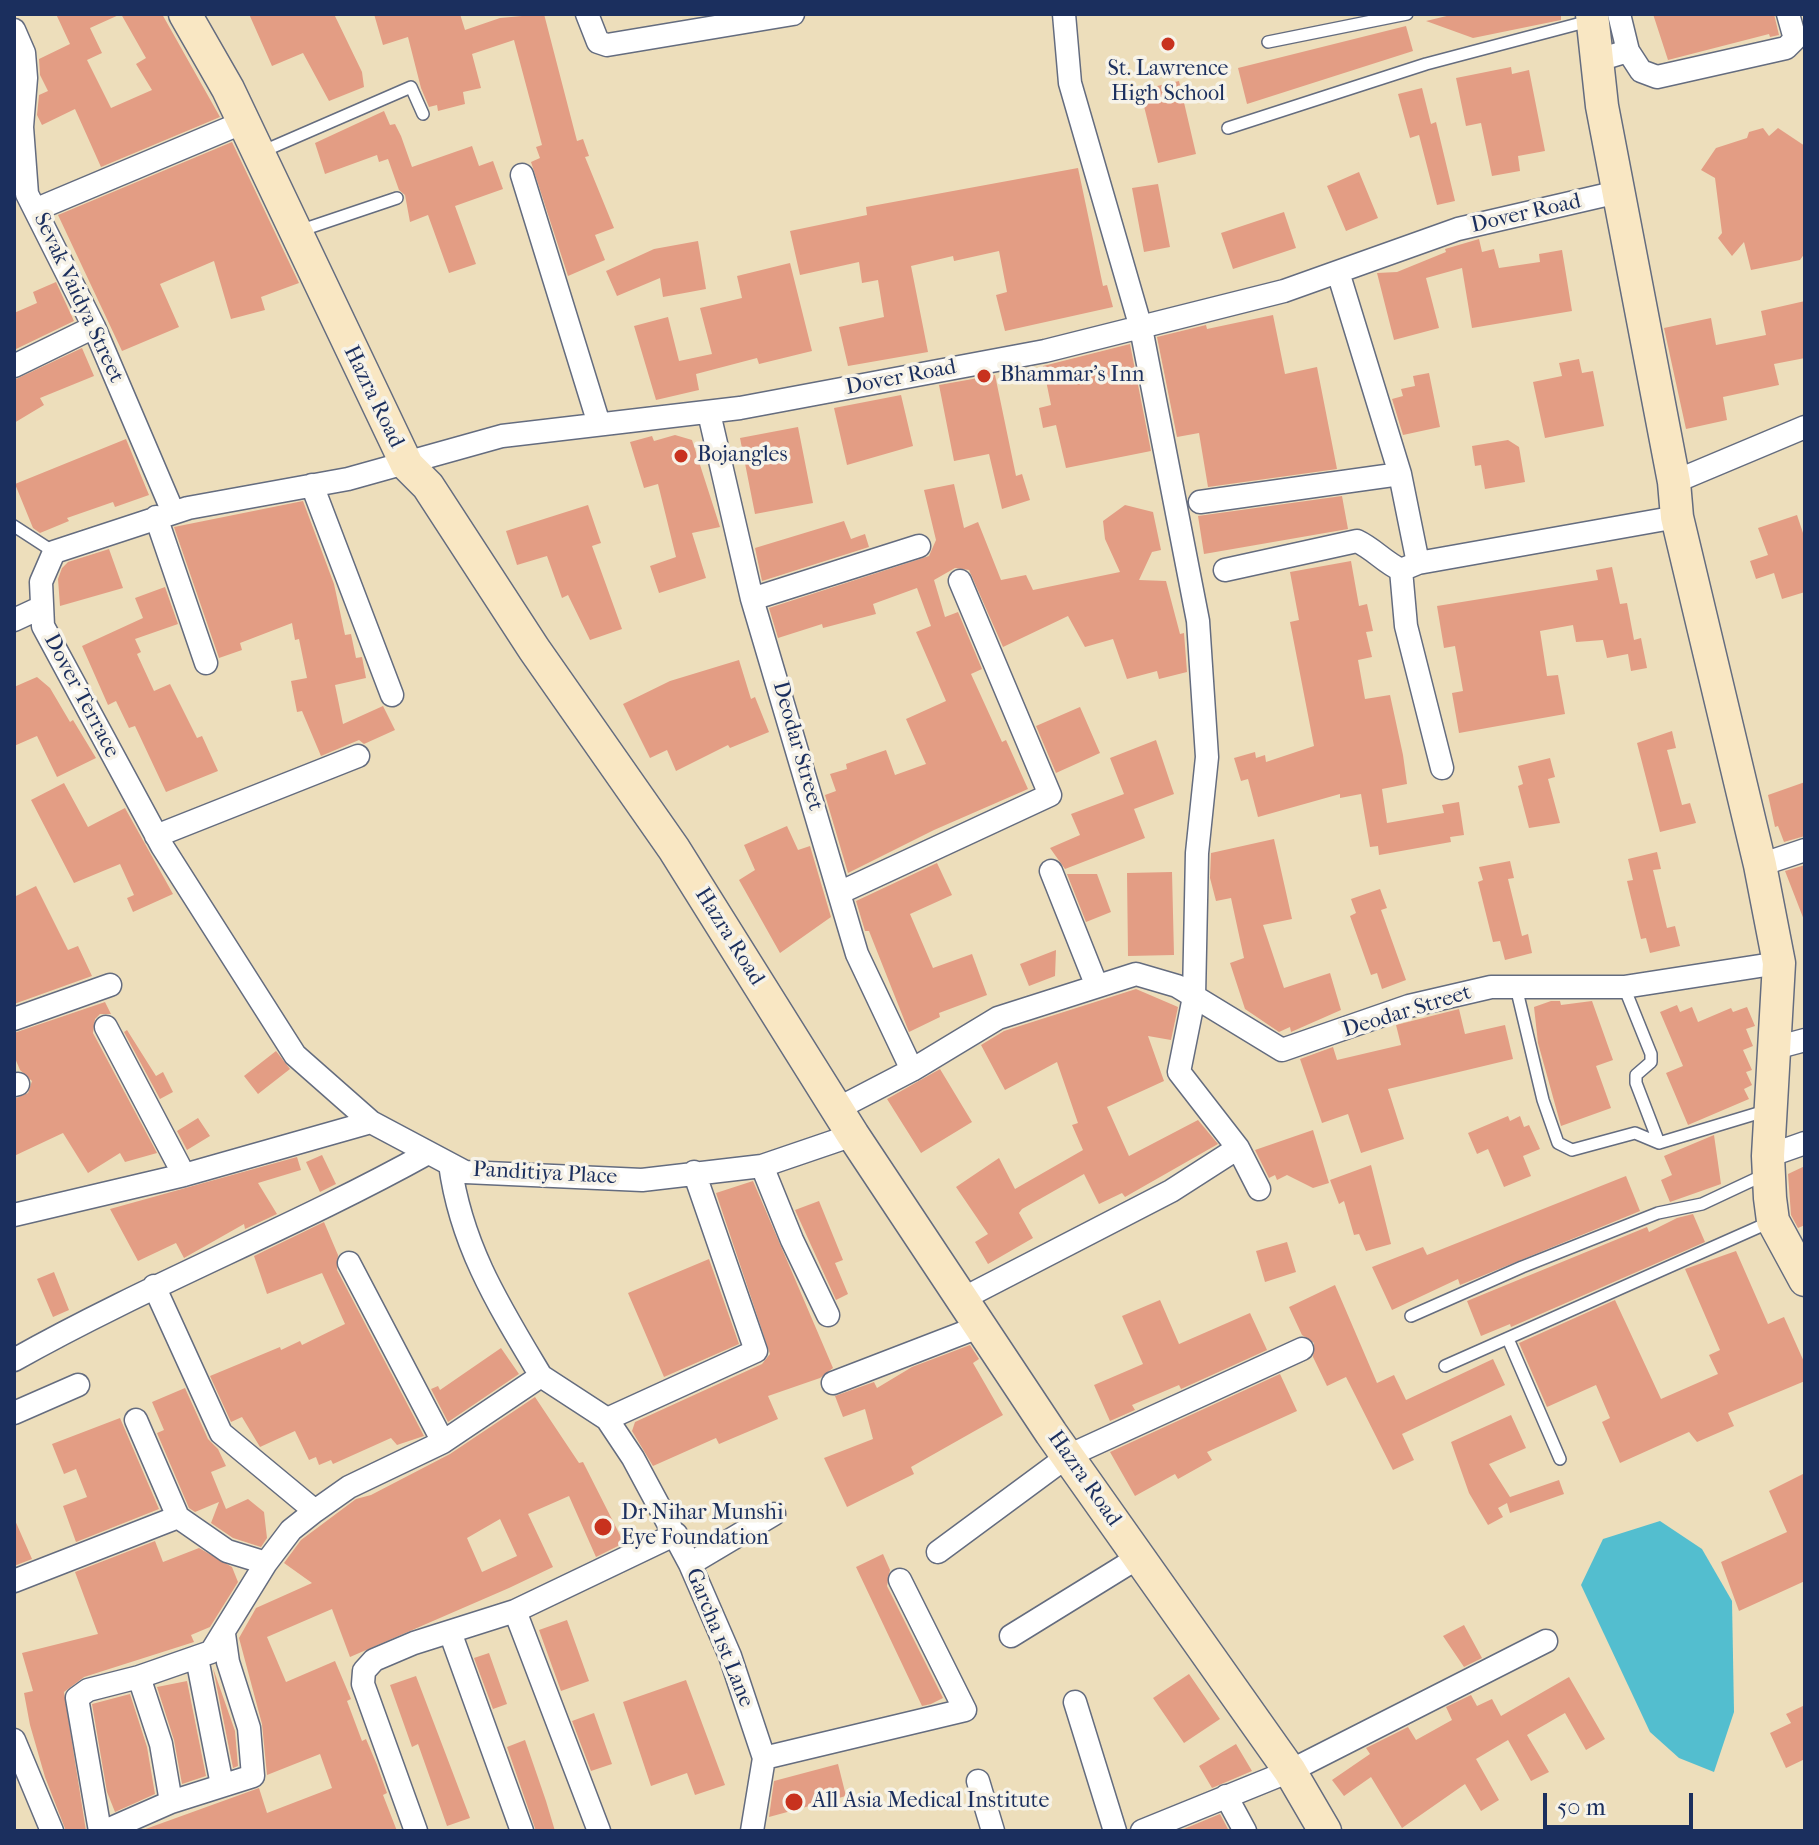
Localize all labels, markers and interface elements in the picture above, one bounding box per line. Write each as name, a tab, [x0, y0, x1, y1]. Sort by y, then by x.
marker: St. Lawrence High School	[1159, 35, 1177, 53]
place label: St. Lawrence High School	[1108, 57, 1228, 108]
street label: Dover Road	[1468, 189, 1584, 239]
street label: Sevak Vaidya Street	[27, 209, 129, 387]
street label: Hazra Road	[337, 342, 409, 452]
street label: Dover Road	[843, 354, 959, 402]
place label: Bhammar's Inn	[1000, 363, 1144, 389]
marker: Bhammar's Inn	[975, 367, 993, 385]
place label: Bojangles	[697, 443, 788, 469]
marker: Bojangles	[672, 447, 690, 465]
street label: Dover Terrace	[37, 630, 125, 762]
street label: Deodar Street	[766, 678, 828, 814]
street label: Hazra Road	[689, 883, 769, 991]
street label: Deodar Street	[1339, 980, 1475, 1044]
street label: Panditiya Place	[472, 1157, 618, 1191]
street label: Hazra Road	[1041, 1426, 1127, 1532]
place label: Dr Nihar Munshi Eye Foundation	[621, 1501, 783, 1552]
marker: Dr Nihar Munshi Eye Foundation	[592, 1516, 614, 1538]
street label: Garcha 1st Lane	[679, 1565, 759, 1711]
scale bar	[1547, 1777, 1697, 1827]
place label: All Asia Medical Institute	[812, 1789, 1049, 1815]
marker: All Asia Medical Institute	[783, 1791, 805, 1813]
text: 50 m	[1557, 1793, 1606, 1821]

